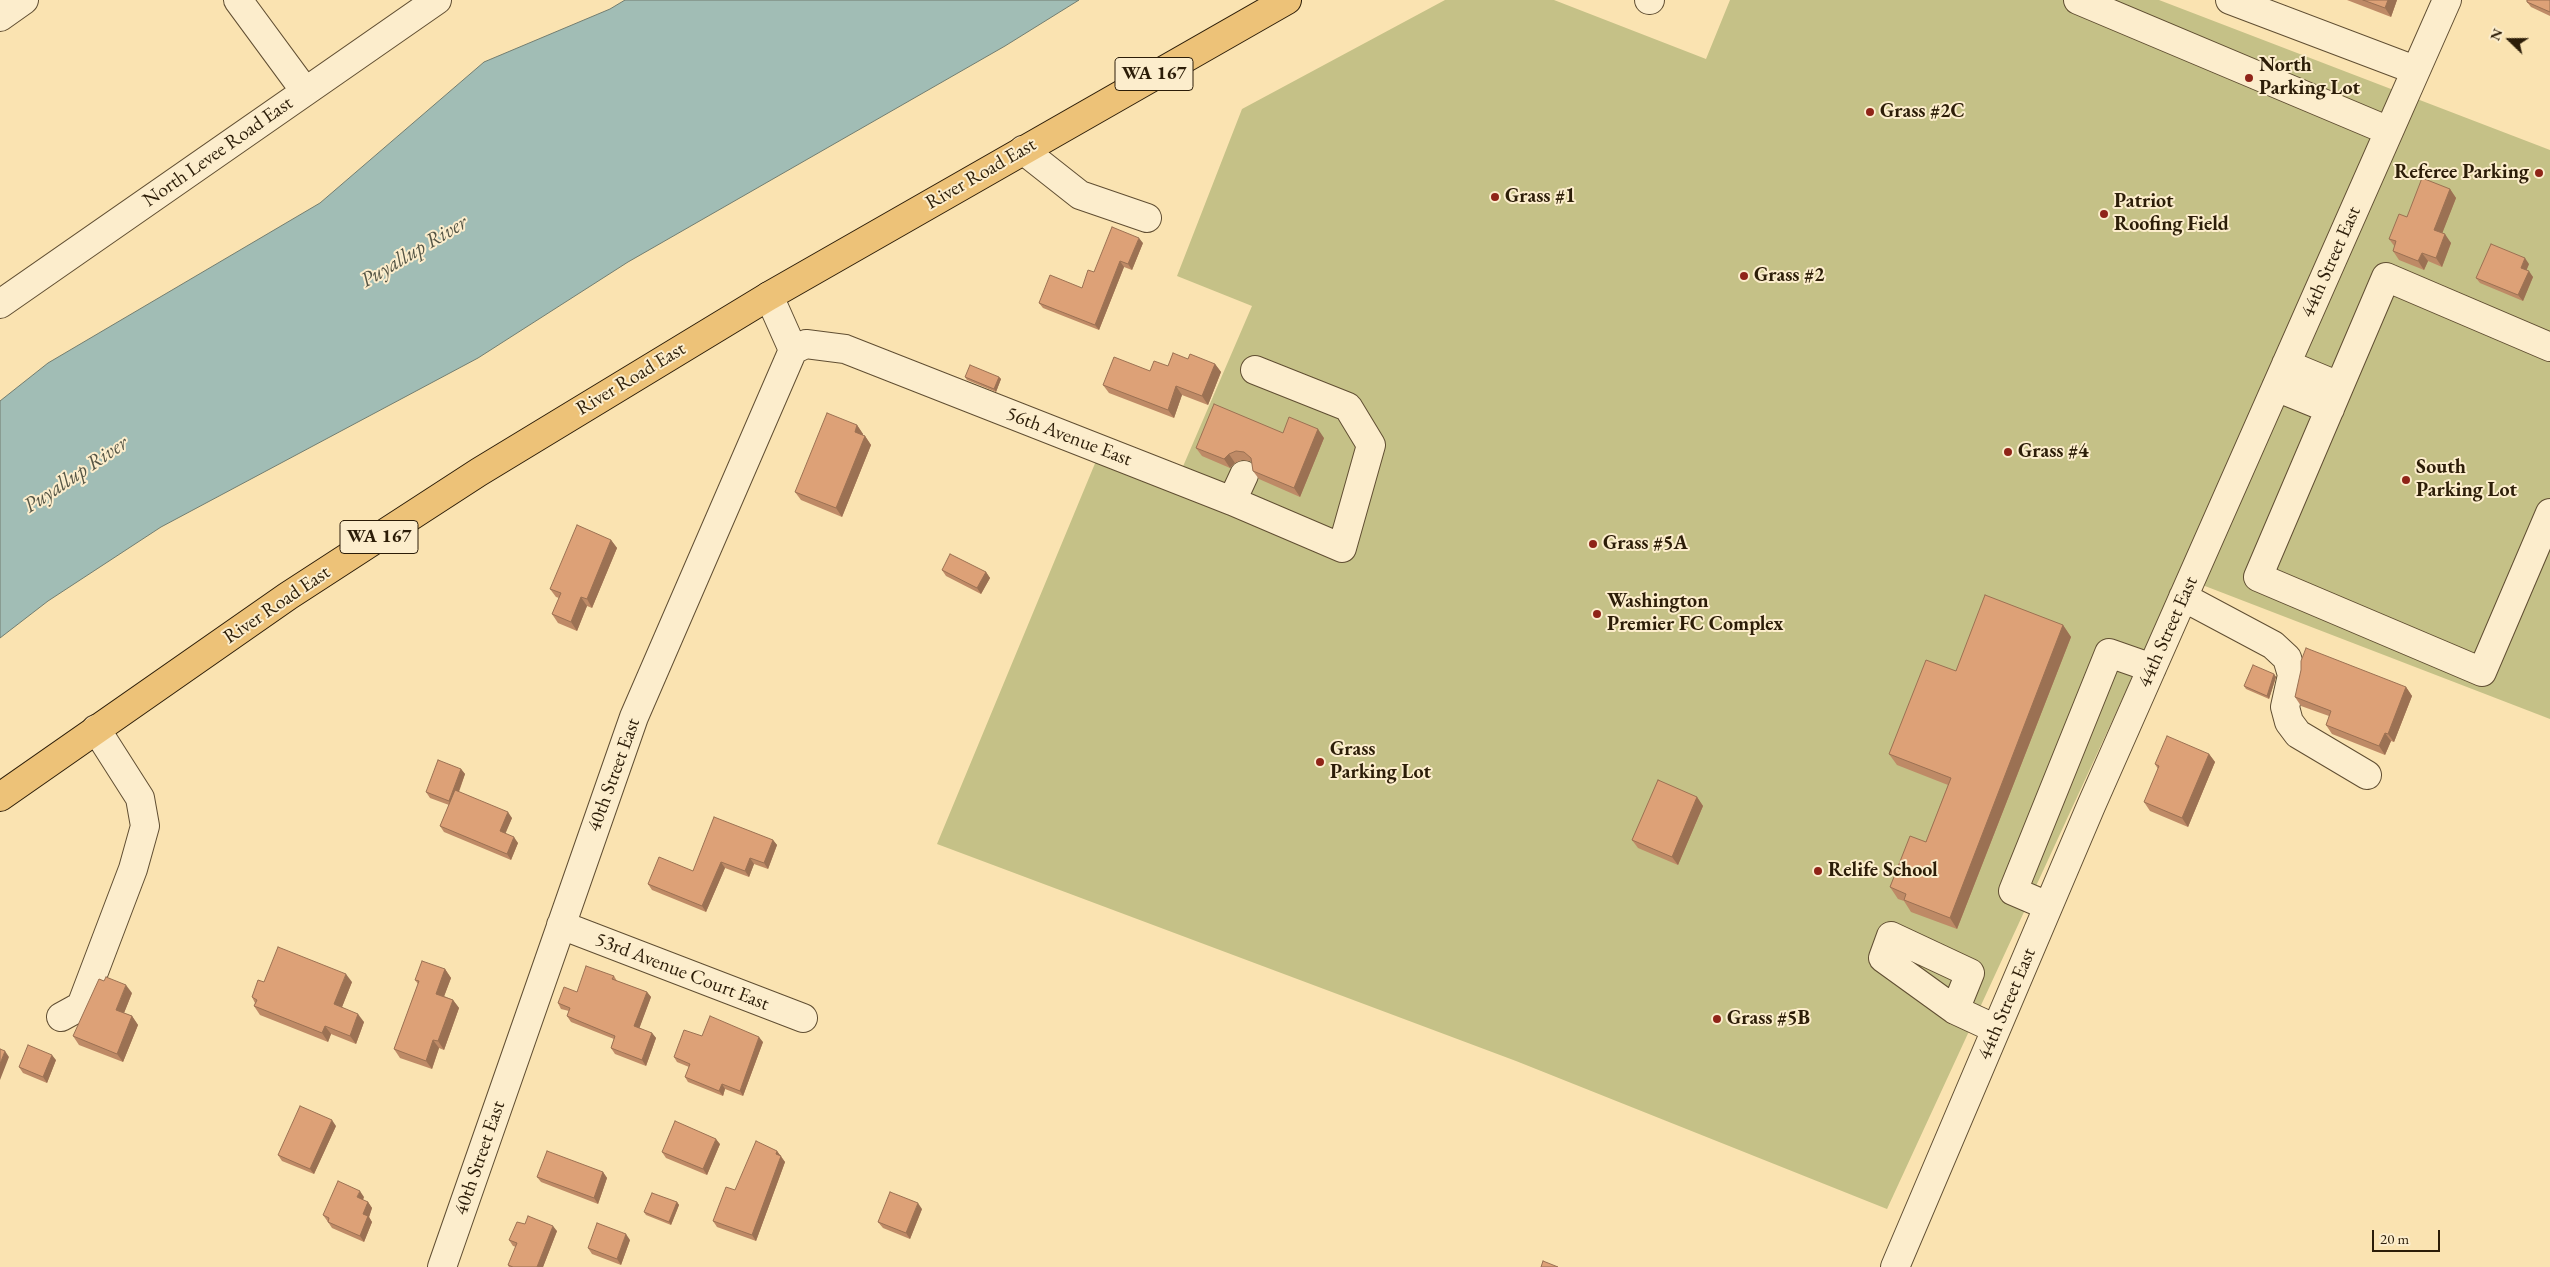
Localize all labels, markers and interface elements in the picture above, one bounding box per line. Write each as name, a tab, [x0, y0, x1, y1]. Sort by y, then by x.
north arrow	[2485, 15, 2535, 65]
text: N	[2486, 26, 2507, 43]
place label: North Parking Lot	[2259, 54, 2360, 101]
road number: WA 167	[1115, 58, 1193, 90]
marker: North Parking Lot	[2243, 72, 2255, 84]
street label: North Levee Road East	[138, 91, 298, 213]
place label: Grass #2C	[1880, 100, 1965, 124]
marker: Grass #2C	[1864, 106, 1876, 118]
street label: River Road East	[922, 133, 1040, 215]
place label: Referee Parking	[2394, 161, 2529, 185]
marker: Referee Parking	[2533, 167, 2545, 179]
place label: Grass #1	[1505, 185, 1576, 209]
place label: Patriot Roofing Field	[2114, 190, 2229, 237]
marker: Grass #1	[1489, 191, 1501, 203]
street label: 44th Street East	[2296, 203, 2366, 321]
marker: Patriot Roofing Field	[2098, 208, 2110, 220]
water label: Puyallup River	[356, 210, 472, 294]
place label: Grass #2	[1754, 264, 1825, 288]
marker: Grass #2	[1738, 270, 1750, 282]
street label: River Road East	[572, 337, 690, 421]
street label: 56th Avenue East	[1003, 402, 1135, 472]
water label: Puyallup River	[19, 431, 133, 519]
place label: Grass #4	[2018, 440, 2089, 464]
marker: Grass #4	[2002, 446, 2014, 458]
place label: South Parking Lot	[2416, 456, 2517, 503]
marker: South Parking Lot	[2400, 474, 2412, 486]
road number: WA 167	[340, 520, 418, 554]
place label: Grass #5A	[1603, 532, 1688, 556]
marker: Grass #5A	[1587, 538, 1599, 550]
street label: River Road East	[219, 561, 335, 649]
street label: 44th Street East	[2133, 573, 2203, 691]
place label: Washington Premier FC Complex	[1607, 590, 1783, 637]
marker: Washington Premier FC Complex	[1591, 608, 1603, 620]
street label: 40th Street East	[582, 715, 646, 835]
place label: Grass Parking Lot	[1330, 738, 1431, 785]
marker: Grass Parking Lot	[1314, 756, 1326, 768]
place label: Relife School	[1828, 859, 1938, 883]
marker: Relife School	[1812, 865, 1824, 877]
street label: 53rd Avenue Court East	[592, 928, 772, 1016]
street label: 44th Street East	[1973, 944, 2041, 1064]
place label: Grass #5B	[1727, 1007, 1810, 1031]
marker: Grass #5B	[1711, 1013, 1723, 1025]
street label: 40th Street East	[449, 1098, 511, 1218]
scale bar	[2375, 1220, 2442, 1252]
text: 20 m	[2380, 1229, 2409, 1248]

